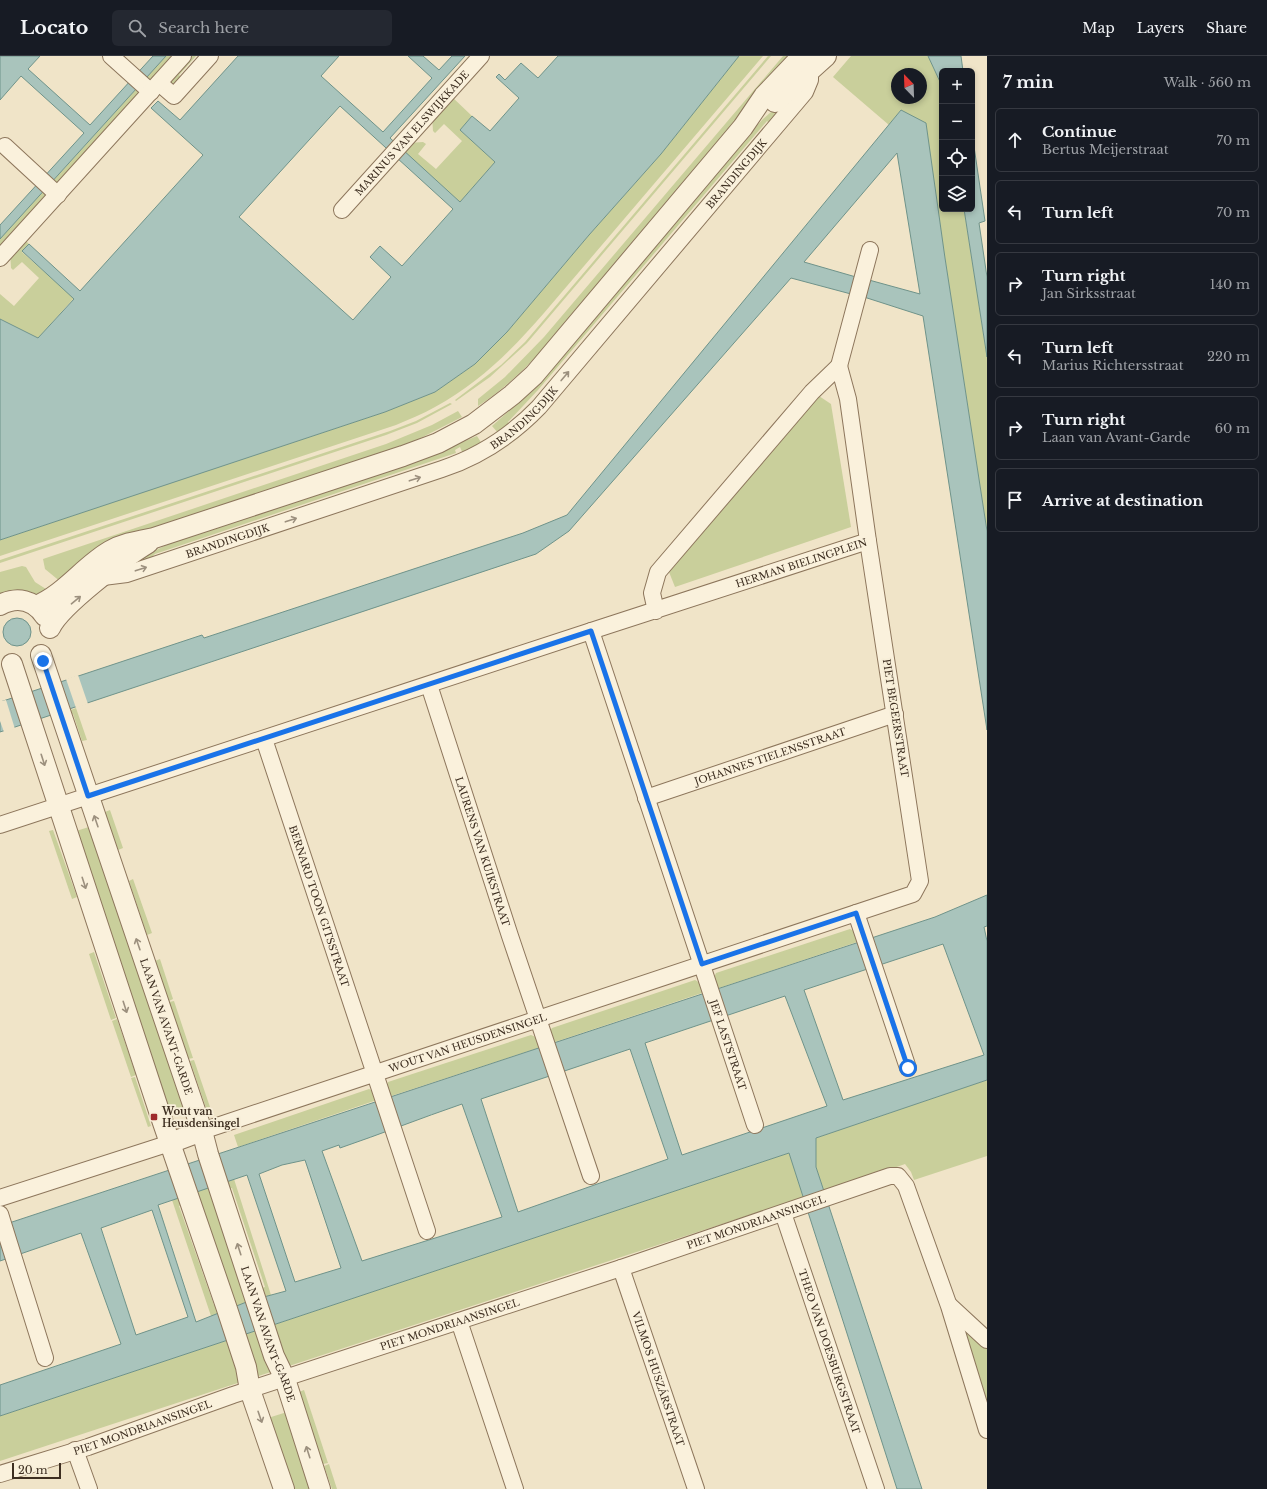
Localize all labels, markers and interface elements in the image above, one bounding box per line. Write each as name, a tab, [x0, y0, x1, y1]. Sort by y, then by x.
search box	[112, 10, 392, 46]
text: Locato	[20, 16, 88, 39]
icon: search	[126, 17, 148, 39]
text: Search here	[158, 18, 249, 37]
text: Map	[1082, 19, 1115, 37]
text: Layers	[1137, 19, 1184, 37]
text: Share	[1206, 19, 1247, 37]
street label: MARINUS VAN ELSWIJKKADE	[352, 68, 472, 198]
north arrow	[891, 68, 927, 104]
map controls	[939, 68, 975, 212]
button: +	[939, 68, 975, 104]
text: 7 min	[1003, 72, 1054, 93]
text: Walk · 560 m	[1164, 74, 1251, 91]
button: −	[939, 104, 975, 140]
text: Continue	[1042, 122, 1117, 141]
icon: ahead	[1004, 129, 1026, 151]
text: 70 m	[1217, 132, 1250, 149]
street label: BRANDINGDIJK	[703, 136, 770, 212]
button: locate	[939, 140, 975, 176]
text: Bertus Meijerstraat	[1042, 141, 1169, 158]
button: layers	[939, 176, 975, 212]
icon: left	[1004, 201, 1026, 223]
text: Turn left	[1042, 203, 1113, 222]
text: 70 m	[1217, 204, 1250, 221]
text: Turn right	[1042, 266, 1125, 285]
icon: right	[1004, 273, 1026, 295]
text: 140 m	[1210, 276, 1250, 293]
text: Jan Sirksstraat	[1042, 285, 1136, 302]
text: Turn left	[1042, 338, 1113, 357]
icon: left	[1004, 345, 1026, 367]
text: 220 m	[1207, 348, 1250, 365]
text: Marius Richtersstraat	[1042, 357, 1184, 374]
one-way arrow	[560, 371, 569, 382]
street label: BRANDINGDIJK	[488, 384, 561, 452]
text: Turn right	[1042, 410, 1125, 429]
icon: right	[1004, 417, 1026, 439]
text: 60 m	[1215, 420, 1250, 437]
text: Laan van Avant-Garde	[1042, 429, 1190, 446]
one-way arrow	[408, 474, 420, 482]
icon: arrive	[1004, 489, 1026, 511]
text: Arrive at destination	[1042, 491, 1203, 510]
one-way arrow	[285, 515, 297, 523]
street label: BRANDINGDIJK	[184, 521, 271, 561]
street label: HERMAN BIELINGPLEIN	[734, 536, 869, 591]
one-way arrow	[135, 565, 148, 572]
one-way arrow	[70, 595, 81, 604]
route end	[34, 652, 52, 670]
street label: PIET BEGEERSTRAAT	[880, 658, 911, 778]
street label: JOHANNES TIELENSSTRAAT	[691, 725, 848, 789]
one-way arrow	[40, 753, 48, 765]
street label: LAURENS VAN KUIKSTRAAT	[452, 775, 512, 928]
one-way arrow	[92, 815, 99, 828]
street label: BERNARD TOON GITSSTRAAT	[286, 824, 352, 989]
one-way arrow	[81, 876, 88, 889]
one-way arrow	[134, 938, 141, 951]
street label: LAAN VAN AVANT-GARDE	[137, 956, 195, 1097]
street label: JEF LASTSTRAAT	[706, 996, 749, 1092]
one-way arrow	[121, 1000, 129, 1012]
street label: WOUT VAN HEUSDENSINGEL	[386, 1010, 549, 1076]
route start	[899, 1059, 917, 1077]
place label: Wout van Heusdensingel	[161, 1105, 240, 1130]
marker: Wout van Heusdensingel	[149, 1112, 159, 1122]
street label: PIET MONDRIAANSINGEL	[685, 1192, 828, 1252]
one-way arrow	[235, 1243, 242, 1256]
street label: LAAN VAN AVANT-GARDE	[238, 1264, 298, 1403]
street label: THEO VAN DOESBURGSTRAAT	[795, 1268, 863, 1435]
street label: PIET MONDRIAANSINGEL	[378, 1295, 522, 1353]
street label: VILMOS HUSZÁRSTRAAT	[629, 1309, 687, 1448]
street label: PIET MONDRIAANSINGEL	[72, 1397, 214, 1458]
one-way arrow	[256, 1411, 264, 1423]
one-way arrow	[304, 1446, 312, 1458]
scale bar	[12, 1461, 61, 1480]
text: 20 m	[18, 1463, 48, 1477]

